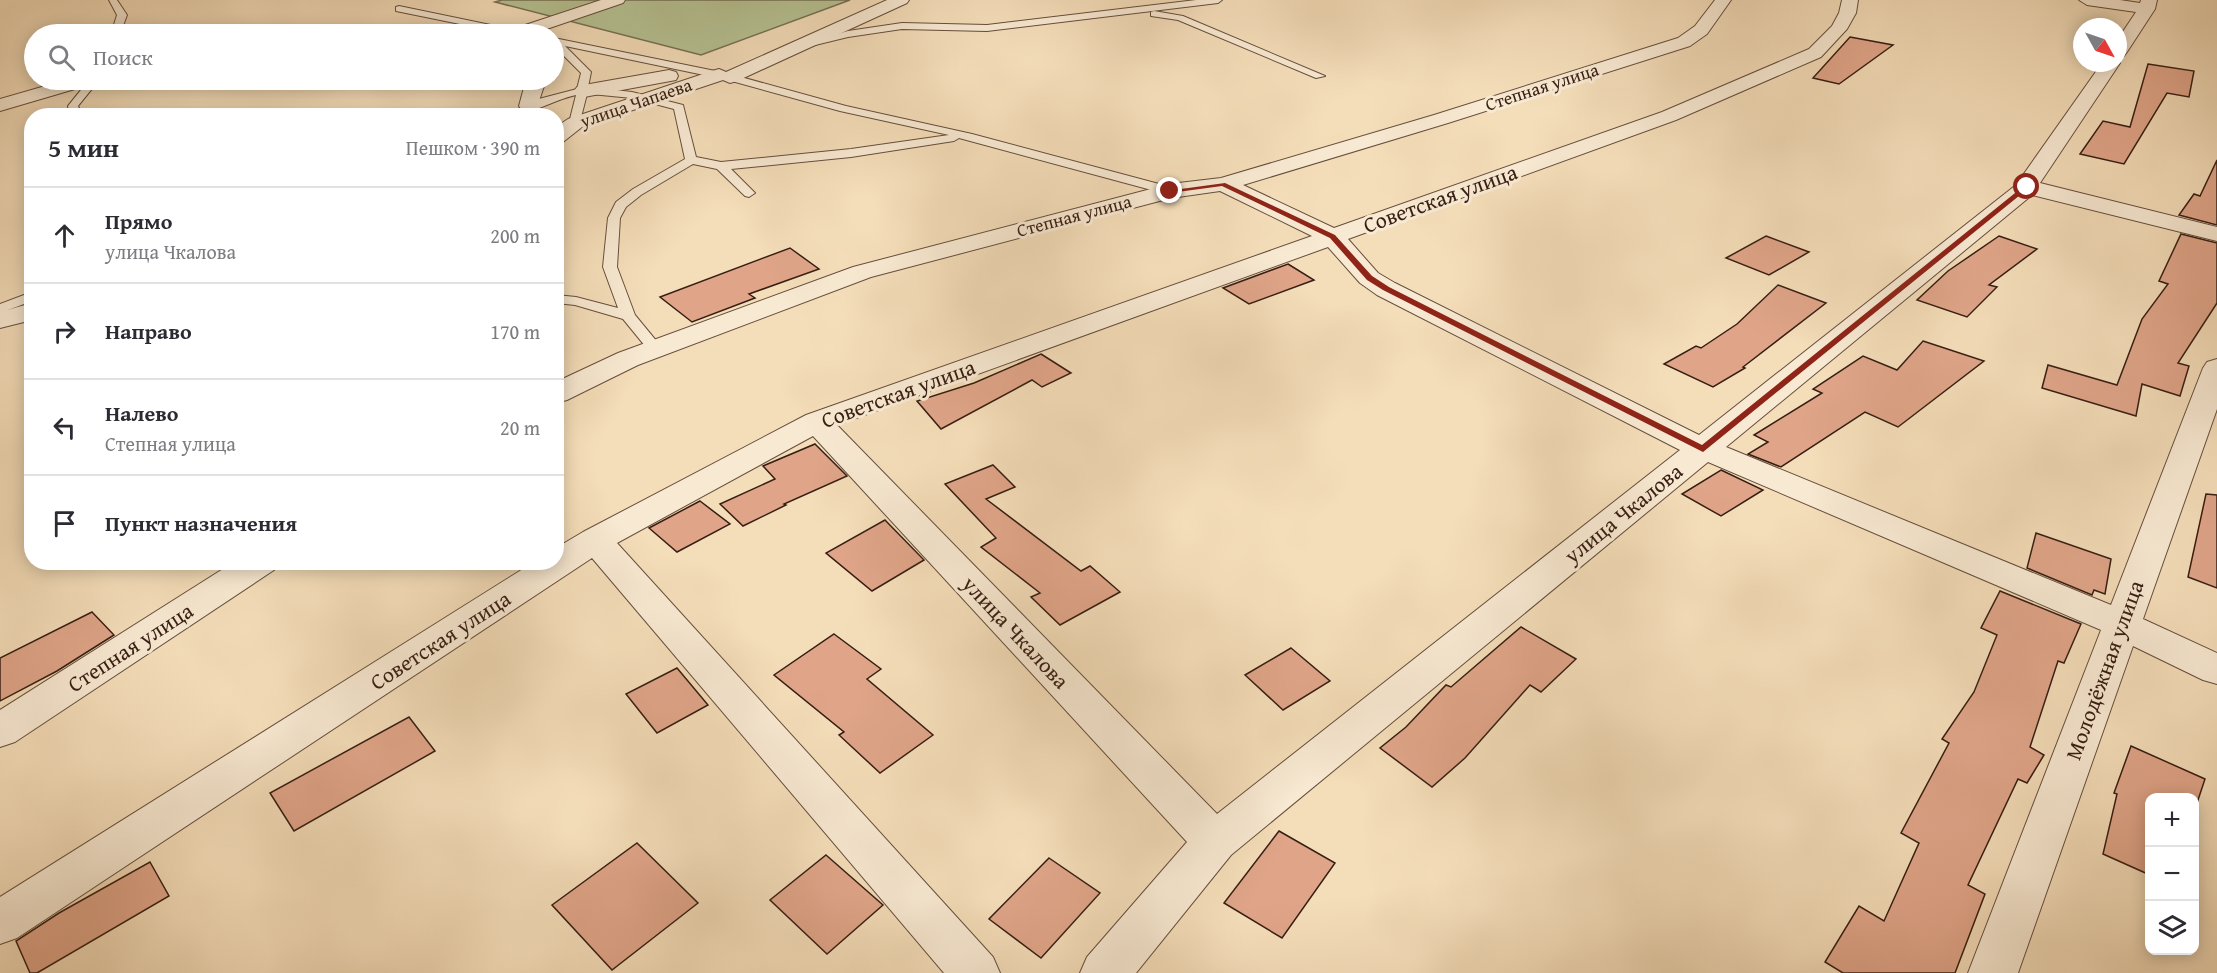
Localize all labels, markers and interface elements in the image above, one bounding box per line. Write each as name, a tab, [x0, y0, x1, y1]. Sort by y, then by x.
north arrow	[2073, 18, 2127, 72]
search box	[24, 24, 564, 90]
icon: search	[45, 41, 78, 74]
text: Поиск	[93, 41, 153, 73]
street label: Степная улица	[1482, 55, 1602, 118]
street label: улица Чапаева	[575, 71, 696, 135]
text: 5 мин	[48, 128, 119, 167]
text: Пешком · 390 m	[406, 133, 540, 162]
street label: Советская улица	[1358, 155, 1522, 241]
route start	[2013, 173, 2039, 199]
route end	[1156, 177, 1182, 203]
street label: Степная улица	[1014, 187, 1135, 244]
text: Прямо	[105, 205, 172, 237]
icon: ahead	[48, 219, 81, 252]
text: 200 m	[490, 221, 540, 250]
text: улица Чкалова	[105, 237, 236, 266]
icon: right	[48, 315, 81, 348]
text: Направо	[105, 315, 192, 347]
text: 170 m	[490, 317, 540, 346]
street label: Советская улица	[816, 350, 980, 436]
text: Налево	[105, 397, 178, 429]
icon: left	[48, 411, 81, 444]
text: 20 m	[500, 413, 540, 442]
text: Степная улица	[105, 429, 236, 458]
street label: улица Чкалова	[1556, 455, 1690, 571]
icon: arrive	[48, 507, 81, 540]
text: Пункт назначения	[105, 507, 297, 539]
street label: улица Чкалова	[954, 568, 1077, 696]
street label: Молодёжная улица	[2057, 575, 2152, 764]
street label: Советская улица	[363, 582, 517, 698]
street label: Степная улица	[61, 594, 199, 700]
map controls	[2145, 793, 2199, 955]
button: +	[2145, 793, 2199, 847]
button: −	[2145, 847, 2199, 901]
button: layers	[2145, 901, 2199, 955]

